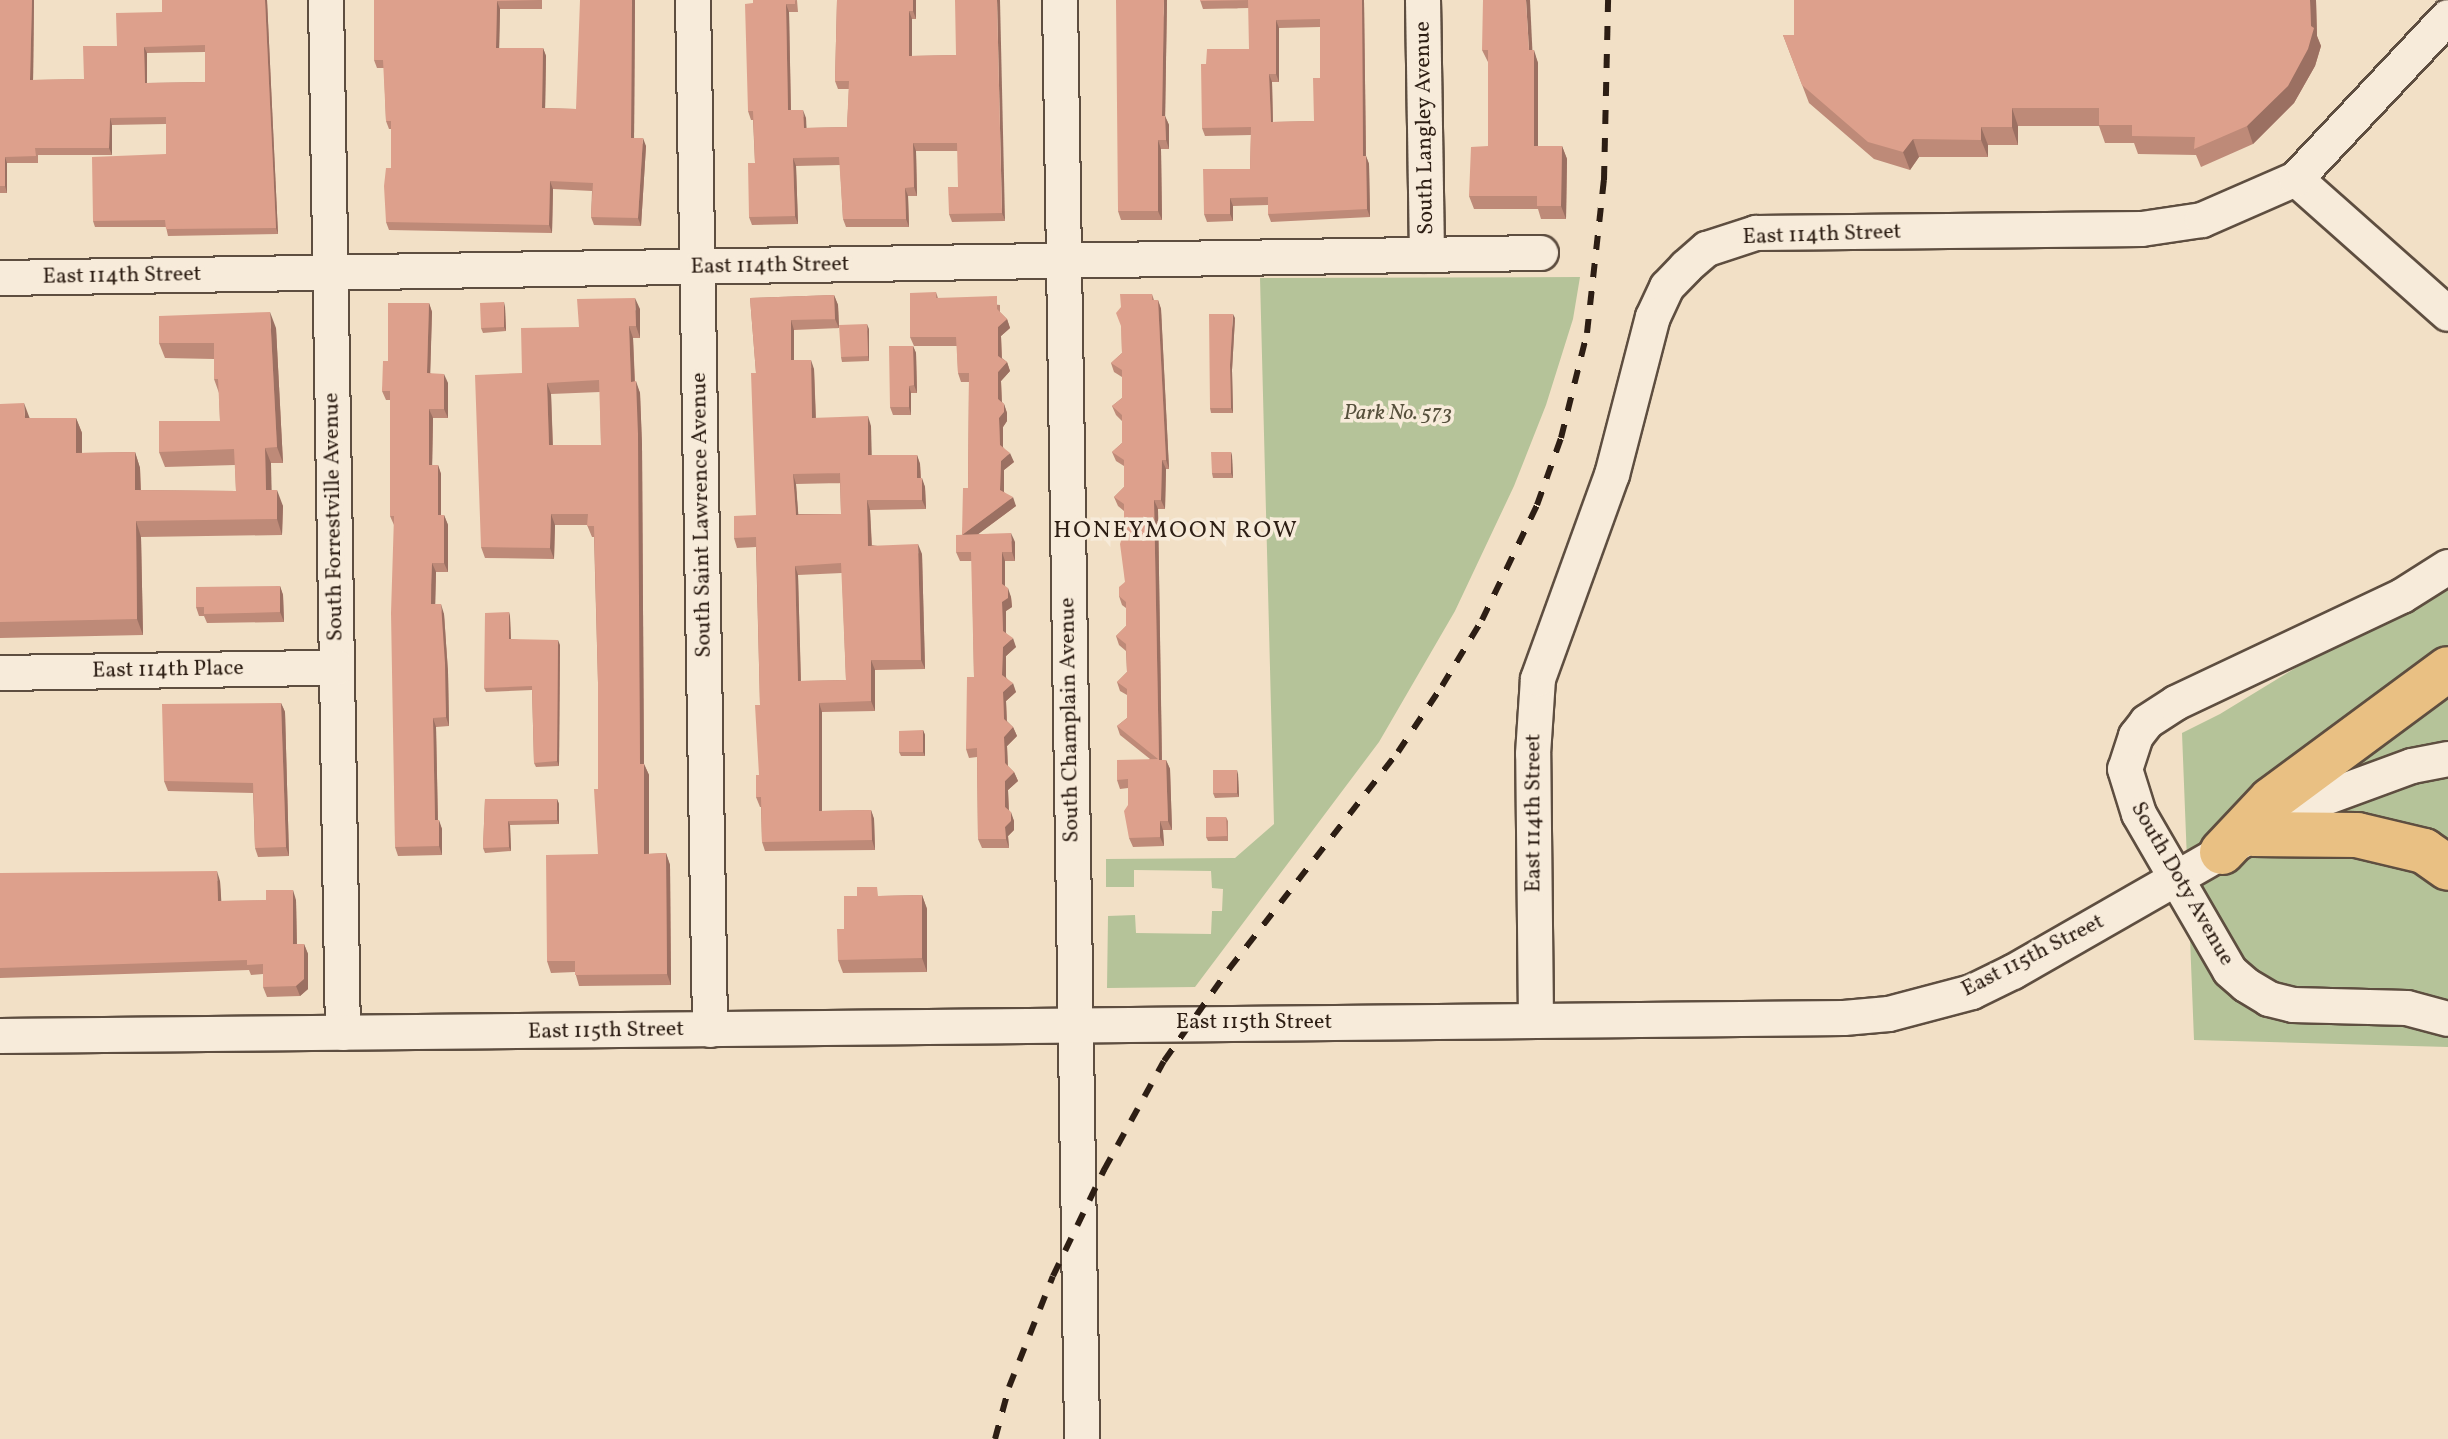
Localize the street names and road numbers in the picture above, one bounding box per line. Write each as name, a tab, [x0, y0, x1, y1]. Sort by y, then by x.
street label: South Langley Avenue	[1410, 21, 1440, 235]
street label: East 114th Street	[1742, 219, 1902, 251]
street label: East 114th Street	[690, 251, 850, 281]
street label: East 114th Street	[42, 261, 202, 291]
street label: South Saint Lawrence Avenue	[686, 372, 718, 658]
street label: South Forrestville Avenue	[319, 392, 349, 642]
street label: South Champlain Avenue	[1055, 597, 1085, 843]
street label: East 114th Place	[92, 655, 244, 685]
street label: East 114th Street	[1521, 734, 1547, 892]
street label: South Doty Avenue	[2124, 797, 2240, 971]
street label: East 115th Street	[1957, 909, 2109, 1003]
street label: East 115th Street	[1176, 1010, 1332, 1036]
street label: East 115th Street	[528, 1016, 684, 1046]

